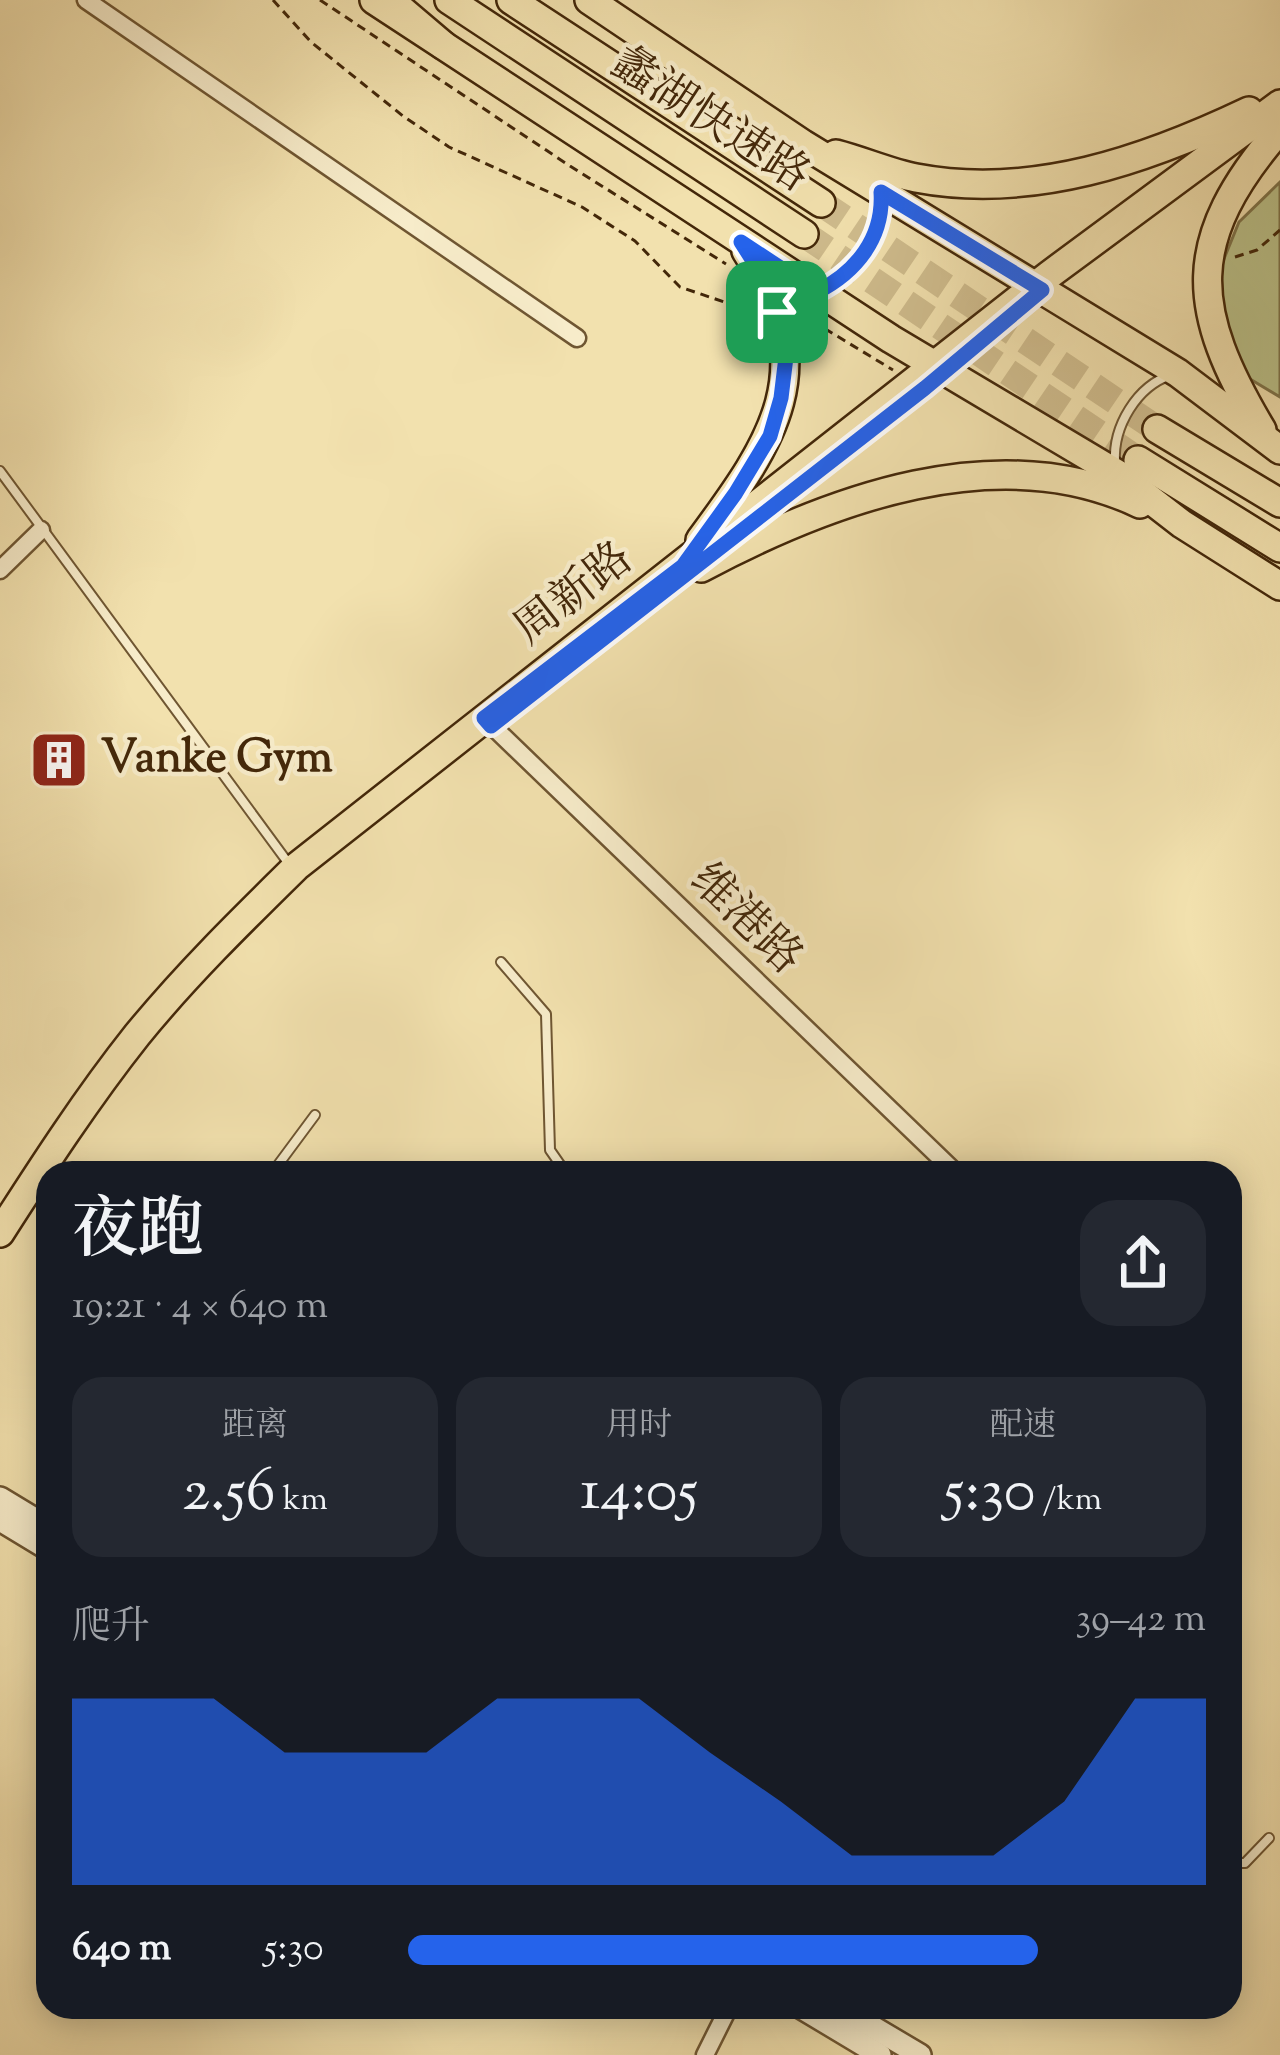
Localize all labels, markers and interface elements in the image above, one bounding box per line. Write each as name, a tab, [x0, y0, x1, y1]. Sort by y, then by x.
street label: 蠡湖快速路	[597, 33, 821, 211]
pin	[726, 261, 828, 363]
icon: arrive	[744, 279, 810, 345]
street label: 周新路	[502, 529, 648, 663]
place label: Vanke Gym	[101, 728, 333, 793]
building icon: Vanke Gym	[28, 729, 90, 791]
street label: 维港路	[673, 851, 815, 991]
text: 夜跑	[72, 1187, 204, 1282]
button: share	[1080, 1200, 1206, 1326]
text: 19:21 · 4 × 640 m	[72, 1280, 328, 1336]
text: 距离	[222, 1403, 288, 1451]
text: 用时	[606, 1403, 672, 1451]
text: 配速	[990, 1403, 1056, 1451]
text: 2.56	[182, 1451, 276, 1538]
text: 14:05	[580, 1451, 698, 1538]
text: 5:30	[944, 1451, 1035, 1538]
text: km	[276, 1477, 328, 1525]
text: /km	[1035, 1477, 1102, 1525]
text: 39–42 m	[1076, 1593, 1206, 1649]
text: 爬升	[72, 1601, 150, 1657]
text: 640 m	[72, 1922, 171, 1978]
text: 5:30	[264, 1922, 324, 1978]

